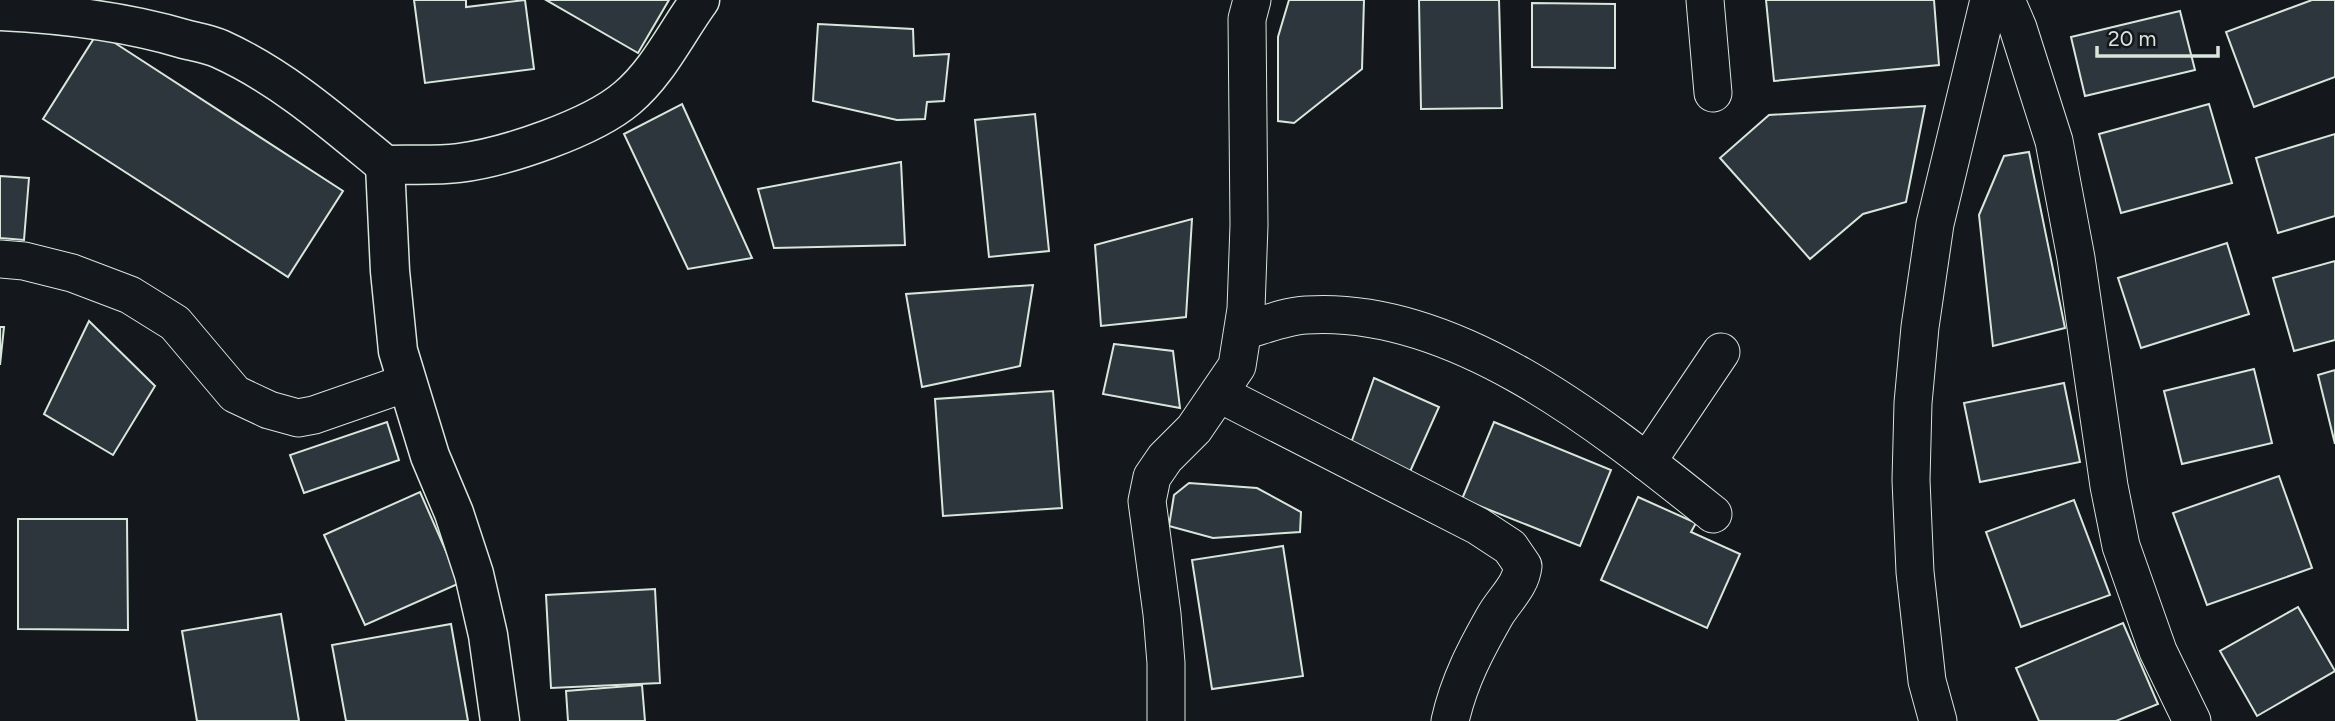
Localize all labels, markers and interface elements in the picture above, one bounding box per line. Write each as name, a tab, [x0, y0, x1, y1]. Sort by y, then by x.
scale bar	[2097, 14, 2218, 58]
text: 20 m	[2108, 26, 2156, 51]

